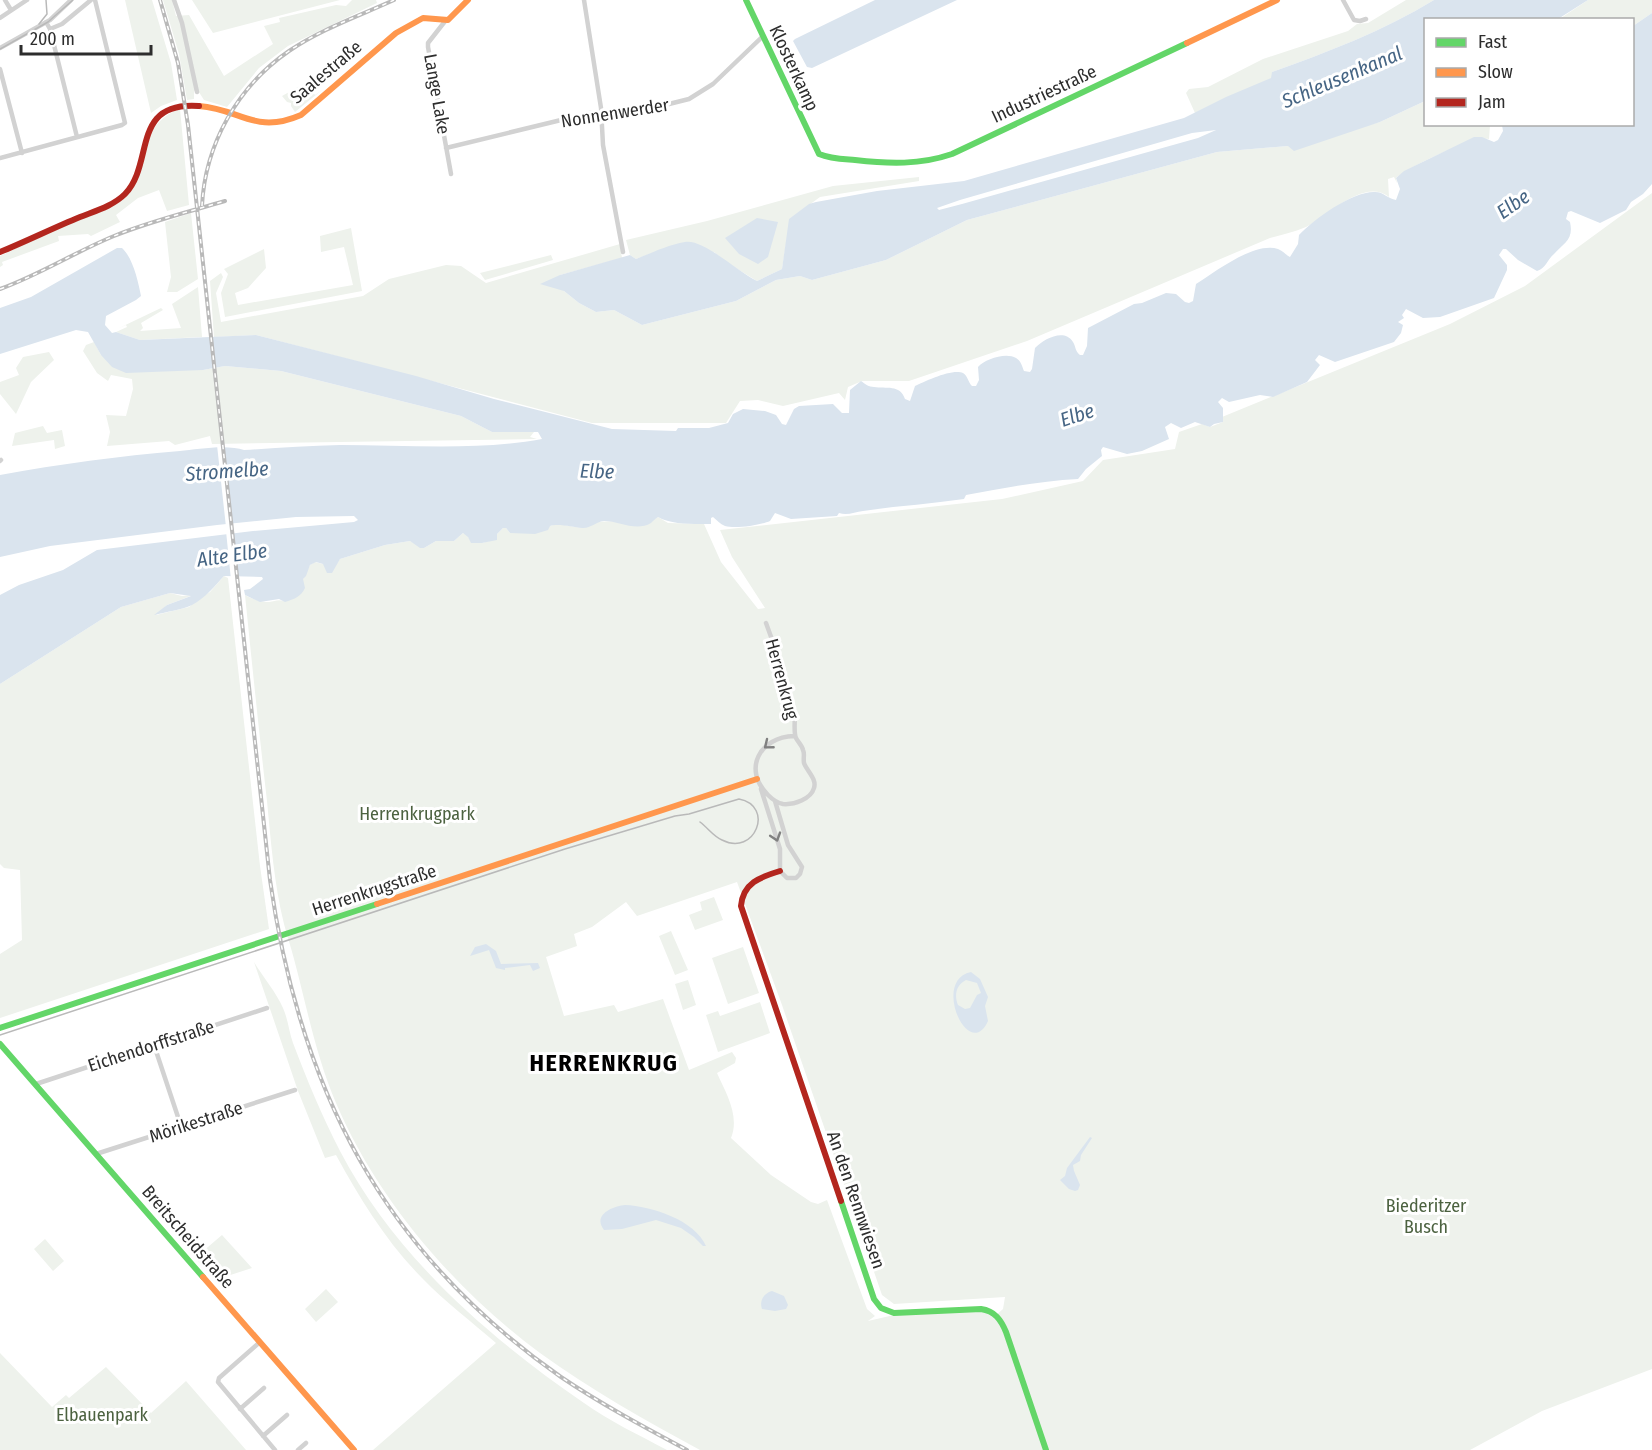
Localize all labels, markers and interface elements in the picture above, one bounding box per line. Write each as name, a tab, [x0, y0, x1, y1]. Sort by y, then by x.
scale bar	[21, 18, 152, 56]
legend	[1424, 18, 1634, 126]
street label: Klosterkamp	[764, 21, 824, 115]
text: 200 m	[30, 28, 75, 50]
text: Fast	[1478, 31, 1507, 53]
street label: Saalestraße	[286, 36, 366, 108]
water label: Schleusenkanal	[1277, 41, 1406, 114]
street label: Lange Lake	[419, 52, 455, 136]
street label: Industriestraße	[988, 60, 1100, 128]
text: Slow	[1478, 61, 1513, 83]
text: Jam	[1478, 91, 1506, 113]
street label: Nonnenwerder	[559, 93, 671, 132]
water label: Elbe	[1492, 184, 1534, 224]
water label: Elbe	[1057, 398, 1098, 432]
water label: Stromelbe	[184, 456, 270, 486]
water label: Elbe	[579, 458, 615, 484]
water label: Alte Elbe	[194, 538, 269, 572]
street label: Herrenkrug	[761, 636, 803, 722]
one-way arrow	[764, 738, 775, 749]
park label: Herrenkrugpark	[359, 803, 475, 825]
one-way arrow	[769, 831, 781, 842]
street label: Herrenkrugstraße	[309, 860, 439, 920]
street label: Eichendorffstraße	[85, 1015, 217, 1077]
district label: HERRENKRUG	[529, 1049, 679, 1077]
street label: Mörikestraße	[147, 1097, 246, 1147]
street label: An den Rennwiesen	[822, 1128, 890, 1272]
street label: Breitscheidstraße	[137, 1181, 239, 1293]
park label: Biederitzer Busch	[1386, 1195, 1467, 1238]
park label: Elbauenpark	[56, 1404, 149, 1426]

